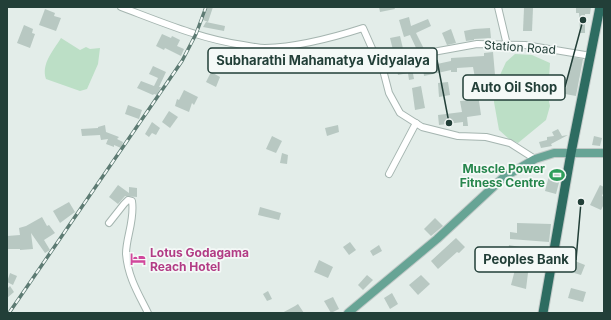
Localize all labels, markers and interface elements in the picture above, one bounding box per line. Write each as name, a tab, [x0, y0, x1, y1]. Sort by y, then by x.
street label: Station Road	[484, 37, 556, 57]
callout: Subharathi Mahamatya Vidyalaya	[208, 48, 437, 73]
text: Subharathi Mahamatya Vidyalaya	[216, 52, 430, 68]
callout: Auto Oil Shop	[463, 75, 565, 100]
text: Auto Oil Shop	[471, 79, 557, 95]
place label: Muscle Power Fitness Centre	[460, 161, 545, 190]
sports icon: Muscle Power Fitness Centre	[548, 166, 566, 184]
place label: Lotus Godagama Reach Hotel	[150, 245, 249, 274]
callout: Peoples Bank	[475, 247, 576, 272]
hotel icon: Lotus Godagama Reach Hotel	[129, 250, 147, 268]
text: Peoples Bank	[483, 251, 569, 267]

